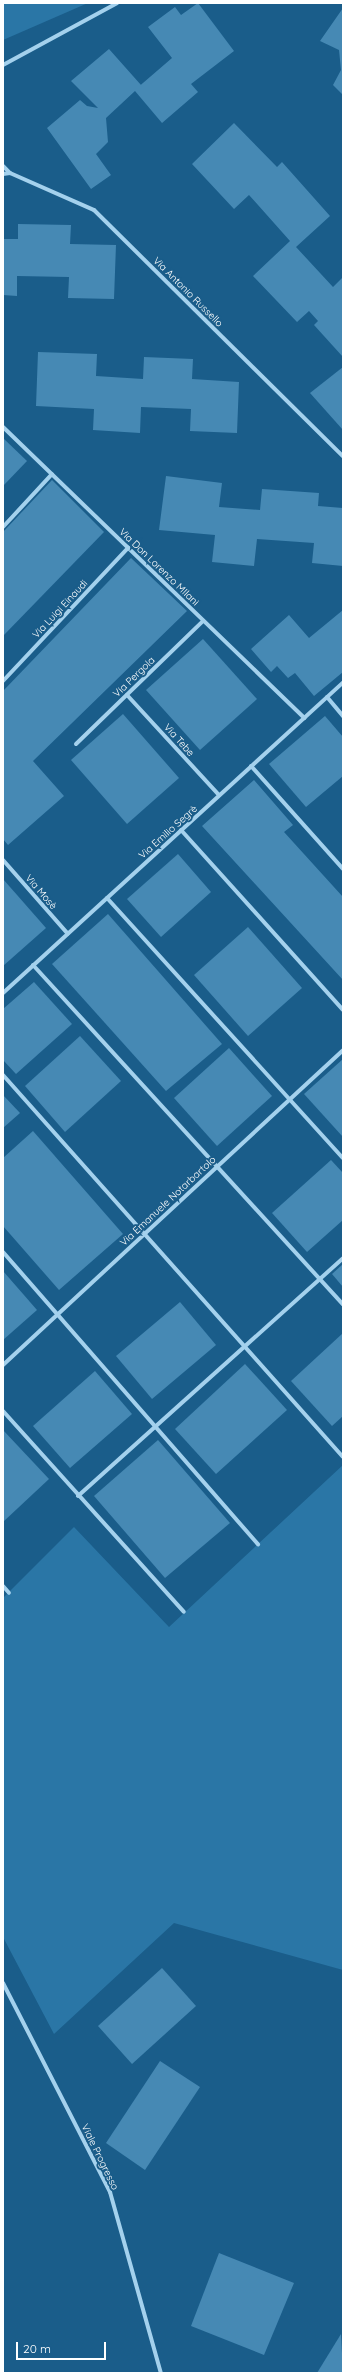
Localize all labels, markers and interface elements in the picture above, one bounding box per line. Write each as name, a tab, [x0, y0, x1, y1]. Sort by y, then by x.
street label: Via Antonio Russello	[151, 255, 225, 329]
street label: Via Don Lorenzo MIlani	[117, 526, 201, 608]
street label: Via Luigi Einaudi	[30, 577, 90, 641]
street label: Via Pergola	[111, 654, 157, 700]
street label: Via Tebe	[161, 721, 197, 759]
street label: Via Emilio Segrè	[136, 803, 200, 861]
street label: Via Mosè	[23, 872, 59, 912]
street label: Via Emanuele Notarbartolo	[118, 1154, 218, 1248]
street label: Viale Progresso	[79, 2122, 121, 2192]
scale bar	[18, 2334, 108, 2360]
text: 20 m	[23, 2341, 51, 2356]

